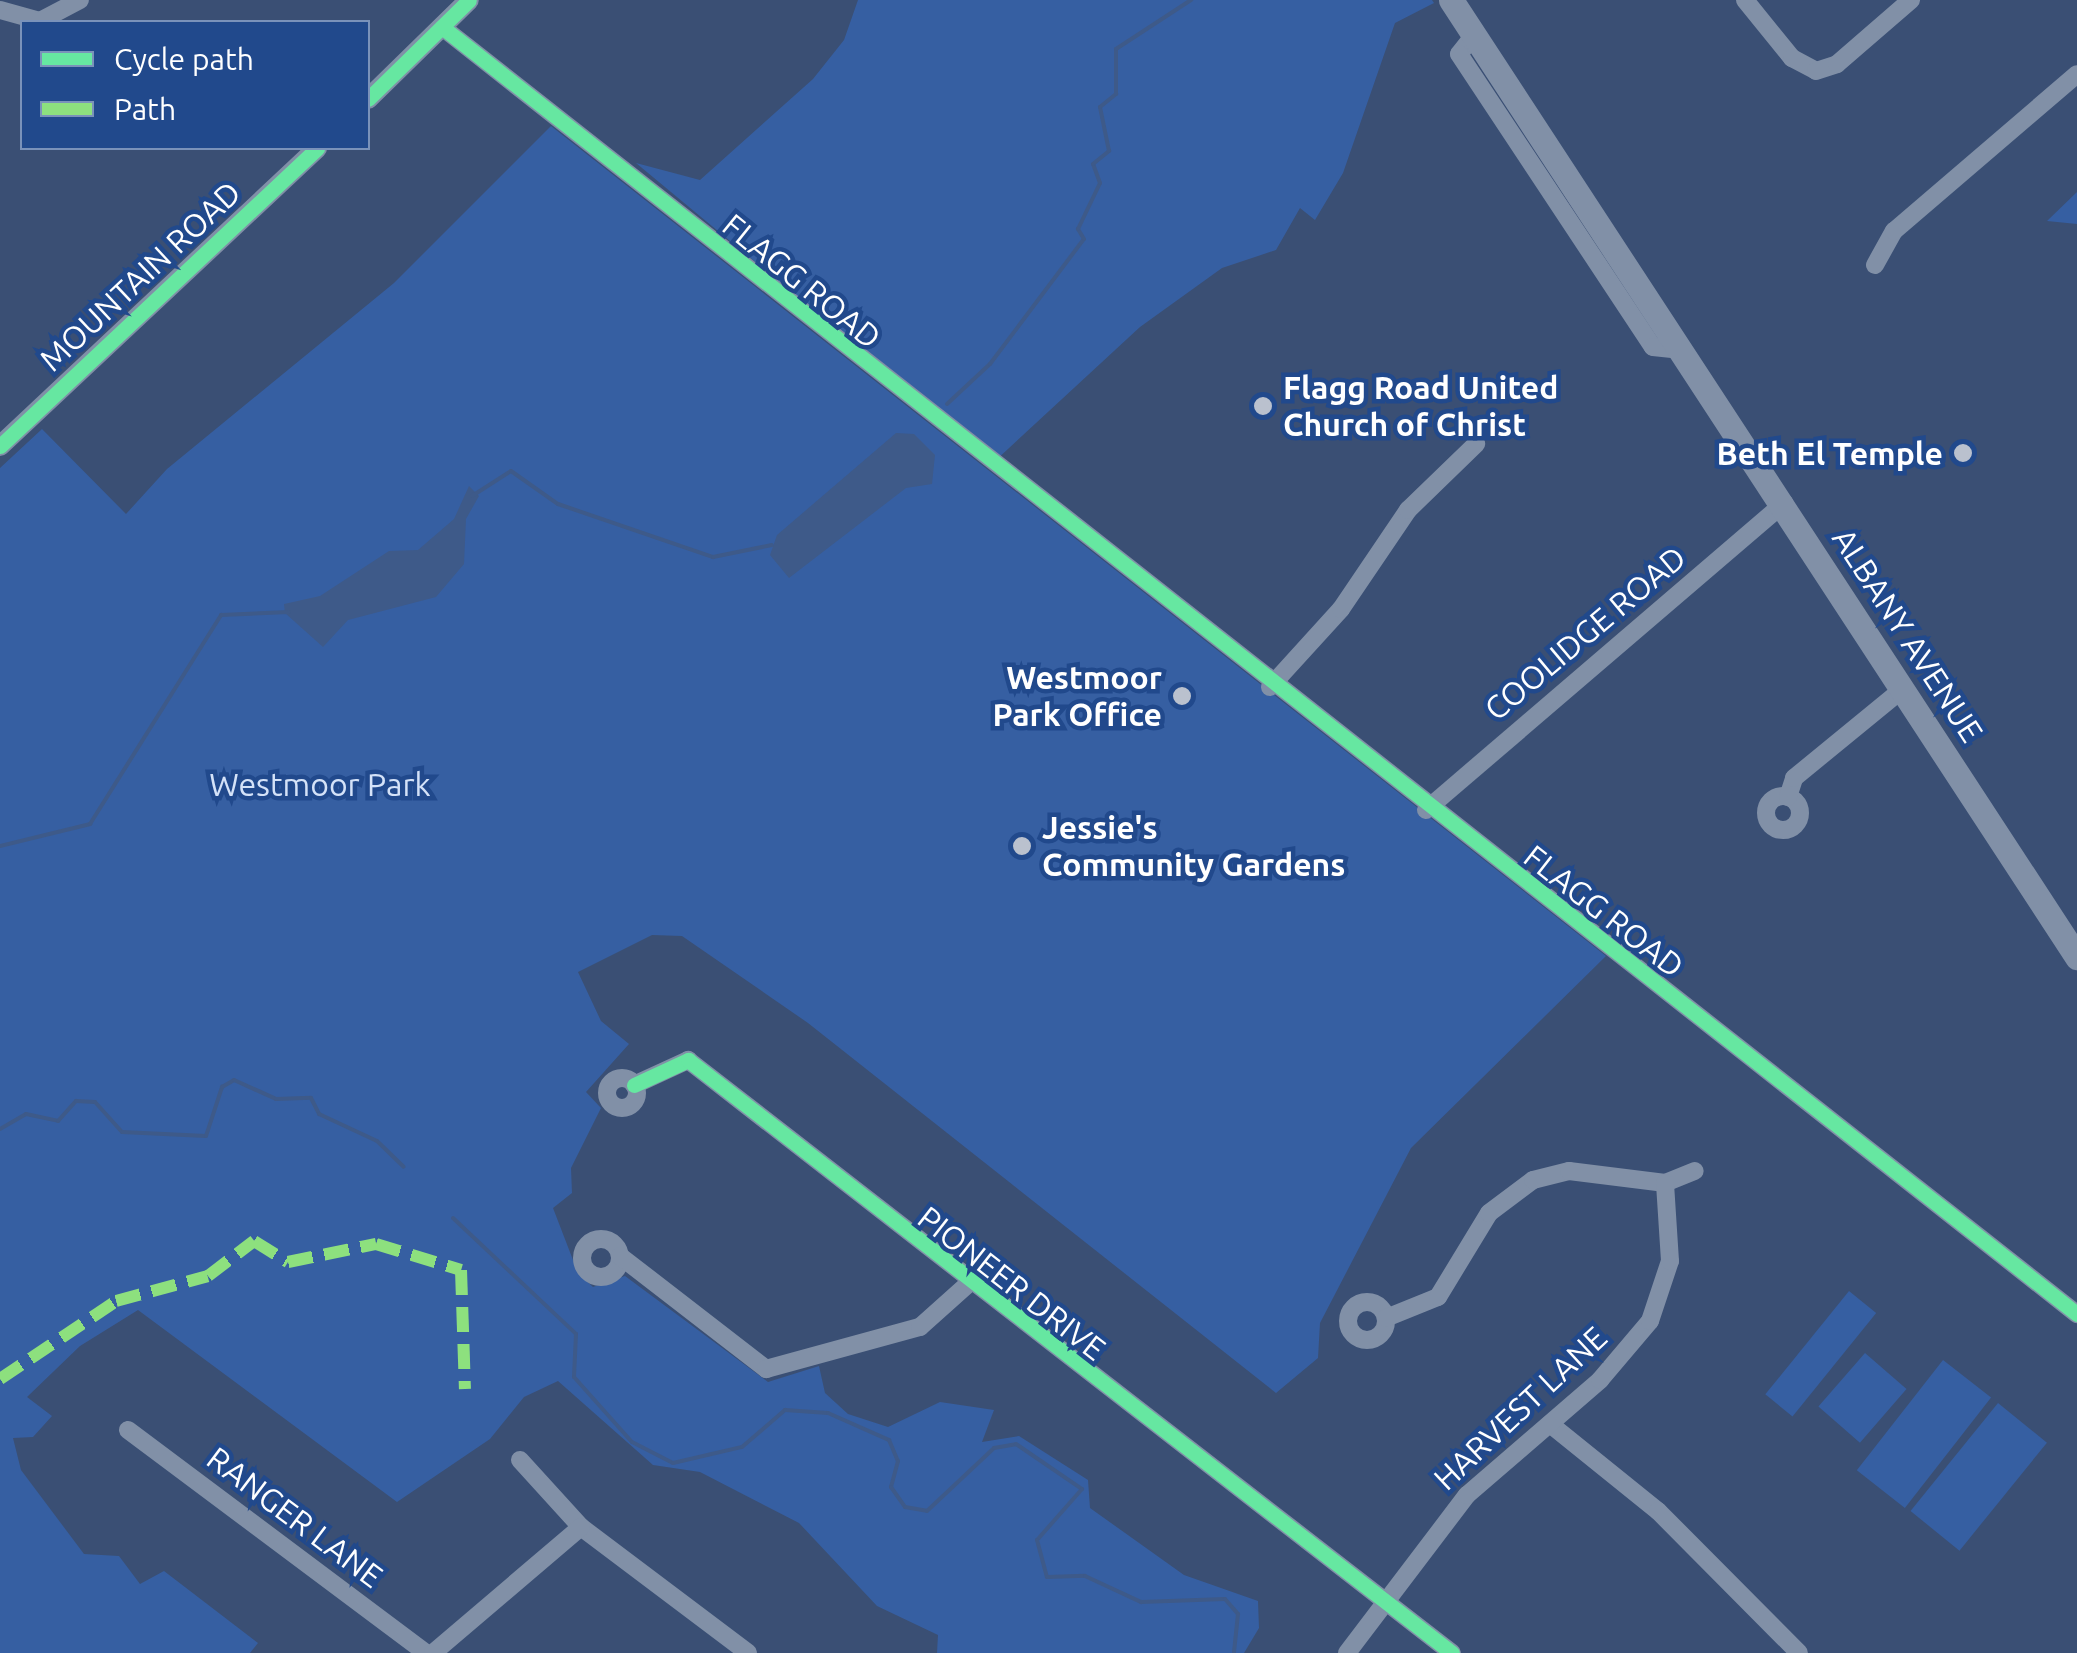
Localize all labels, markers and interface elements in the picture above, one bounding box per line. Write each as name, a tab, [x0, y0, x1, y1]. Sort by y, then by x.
legend	[20, 20, 370, 150]
text: Cycle path	[114, 42, 254, 76]
text: Path	[114, 92, 176, 126]
street label: MOUNTAIN ROAD	[32, 173, 248, 379]
street label: FLAGG ROAD	[715, 206, 889, 356]
place label: Flagg Road United Church of Christ	[1283, 369, 1558, 444]
marker: Flagg Road United Church of Christ	[1252, 395, 1274, 417]
place label: Beth El Temple	[1717, 434, 1943, 472]
marker: Beth El Temple	[1952, 442, 1974, 464]
street label: ALBANY AVENUE	[1825, 521, 1991, 749]
street label: COOLIDGE ROAD	[1477, 538, 1693, 728]
place label: Westmoor Park Office	[992, 659, 1162, 734]
marker: Westmoor Park Office	[1171, 685, 1193, 707]
park label: Westmoor Park	[209, 765, 431, 803]
place label: Jessie's Community Gardens	[1042, 809, 1345, 884]
marker: Jessie's Community Gardens	[1011, 835, 1033, 857]
street label: FLAGG ROAD	[1517, 837, 1691, 985]
street label: PIONEER DRIVE	[911, 1198, 1113, 1368]
street label: HARVEST LANE	[1426, 1318, 1614, 1498]
street label: RANGER LANE	[200, 1439, 390, 1595]

